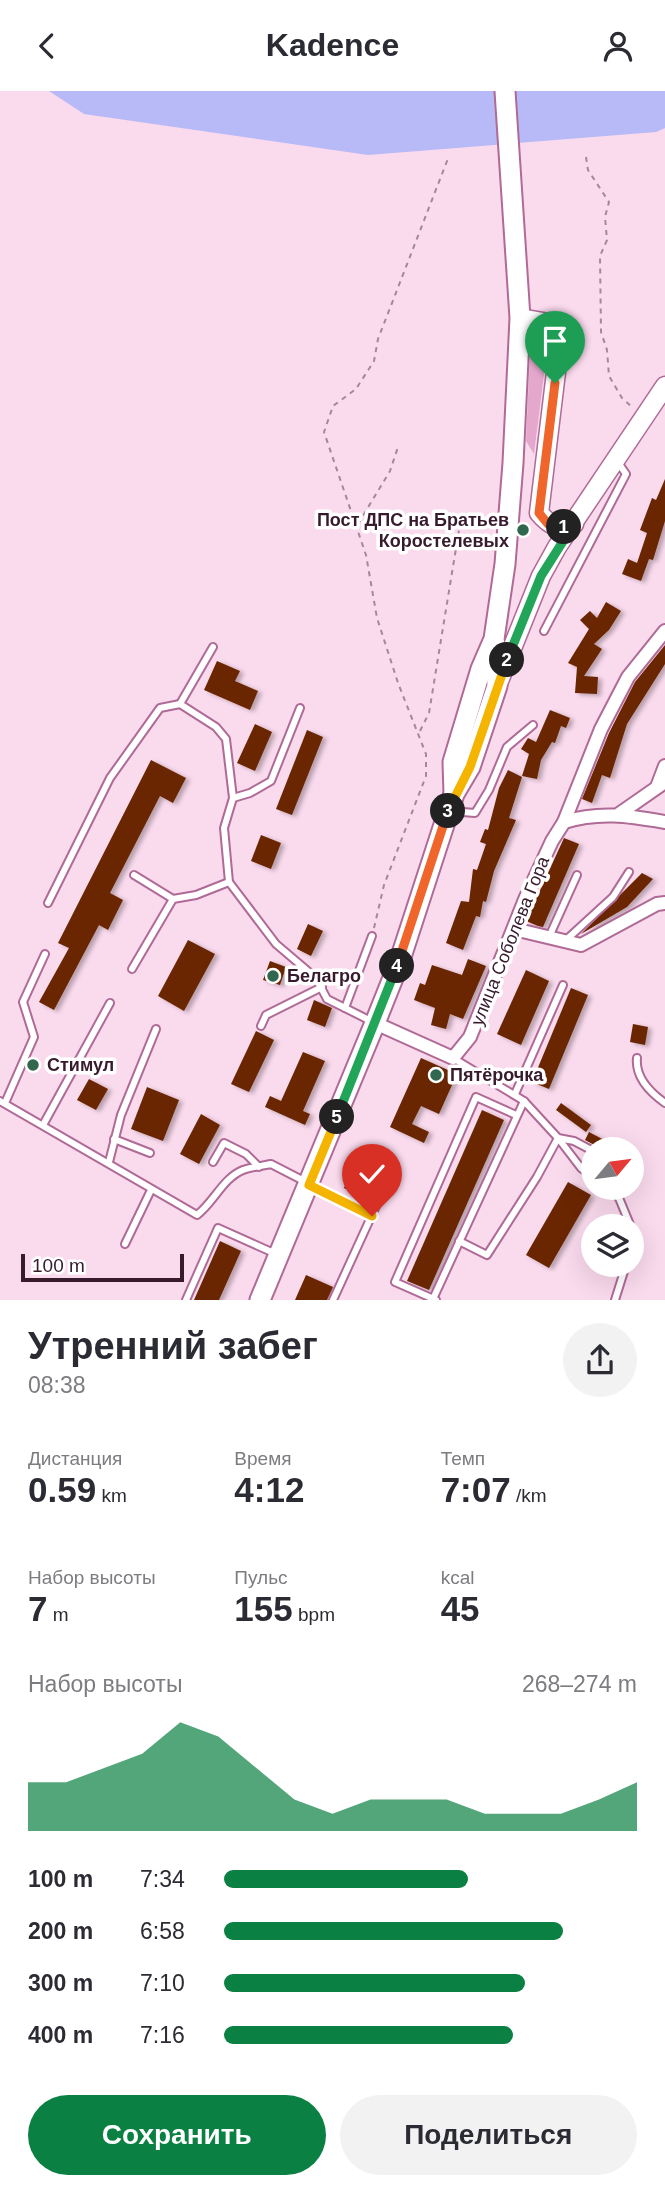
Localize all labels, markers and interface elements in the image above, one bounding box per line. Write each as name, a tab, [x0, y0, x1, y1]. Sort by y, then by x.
icon: back	[28, 27, 66, 65]
text: Kadence	[266, 27, 399, 63]
icon: person	[599, 27, 637, 65]
pin	[525, 311, 585, 383]
icon: arrive	[536, 322, 574, 360]
pin: 1	[546, 509, 582, 544]
place label: Пост ДПС на Братьев Коростелевых	[317, 510, 509, 551]
text: 1	[558, 516, 569, 537]
marker: Пост ДПС на Братьев Коростелевых	[515, 522, 531, 538]
pin: 2	[490, 643, 524, 677]
text: 2	[501, 649, 512, 670]
pin: 3	[430, 793, 466, 829]
text: 3	[442, 800, 453, 821]
street label: улица Соболева Гора	[467, 852, 554, 1029]
pin: 4	[380, 949, 414, 983]
text: 4	[391, 955, 402, 976]
place label: Белагро	[287, 966, 361, 986]
marker: Белагро	[265, 968, 281, 984]
place label: Стимул	[47, 1055, 114, 1075]
marker: Стимул	[25, 1057, 41, 1073]
place label: Пятёрочка	[450, 1065, 544, 1085]
marker: Пятёрочка	[428, 1067, 444, 1083]
pin: 5	[320, 1100, 354, 1135]
text: 5	[331, 1106, 342, 1127]
north arrow	[581, 1137, 644, 1201]
map controls	[581, 1137, 644, 1277]
pin	[342, 1144, 402, 1216]
icon: check	[353, 1155, 391, 1193]
button: layers	[581, 1214, 644, 1277]
scale bar	[21, 1251, 184, 1283]
text: 100 m	[32, 1255, 85, 1276]
button: share	[563, 1323, 637, 1397]
text: Утренний забег	[28, 1325, 318, 1367]
text: 08:38	[28, 1372, 86, 1398]
text: Дистанция	[28, 1448, 122, 1469]
text: Время	[234, 1448, 292, 1469]
text: Темп	[441, 1448, 485, 1469]
text: 0.59	[28, 1470, 96, 1509]
text: 4:12	[234, 1470, 304, 1509]
text: 7:07	[441, 1470, 511, 1509]
text: km	[96, 1485, 127, 1506]
text: /km	[511, 1485, 547, 1506]
text: Набор высоты	[28, 1567, 156, 1588]
text: Пульс	[234, 1567, 288, 1588]
text: kcal	[441, 1567, 474, 1588]
text: 7	[28, 1589, 47, 1628]
text: 155	[234, 1589, 293, 1628]
text: 45	[441, 1589, 480, 1628]
text: m	[47, 1604, 69, 1625]
text: bpm	[293, 1604, 335, 1625]
text: Набор высоты	[28, 1671, 182, 1697]
text: 268–274 m	[522, 1671, 637, 1697]
text: 100 m	[28, 1866, 93, 1892]
text: 7:34	[140, 1866, 185, 1892]
text: 200 m	[28, 1918, 93, 1944]
text: 6:58	[140, 1918, 185, 1944]
text: 300 m	[28, 1970, 93, 1996]
text: 7:10	[140, 1970, 185, 1996]
text: 400 m	[28, 2022, 93, 2048]
text: 7:16	[140, 2022, 185, 2048]
button: Сохранить	[28, 2095, 326, 2175]
button: Поделиться	[340, 2095, 637, 2175]

